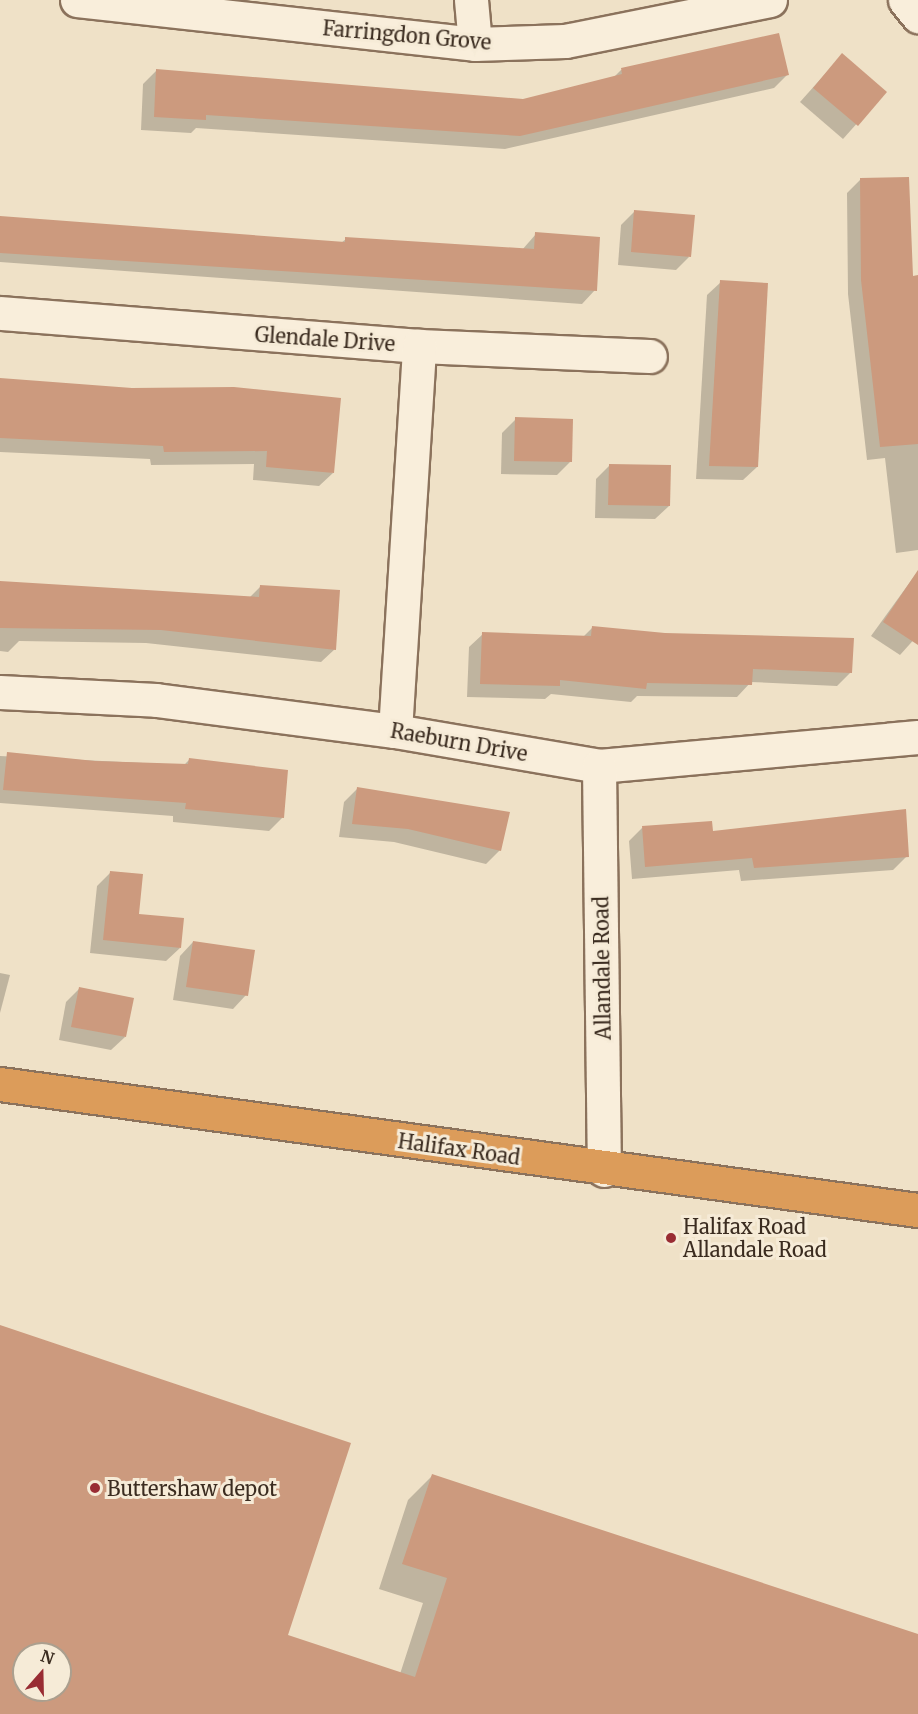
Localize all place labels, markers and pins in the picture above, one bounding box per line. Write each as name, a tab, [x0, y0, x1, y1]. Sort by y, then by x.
place label: Halifax Road Allandale Road	[683, 1214, 827, 1261]
marker: Halifax Road Allandale Road	[664, 1231, 678, 1245]
place label: Buttershaw depot	[107, 1476, 277, 1500]
marker: Buttershaw depot	[88, 1481, 102, 1495]

